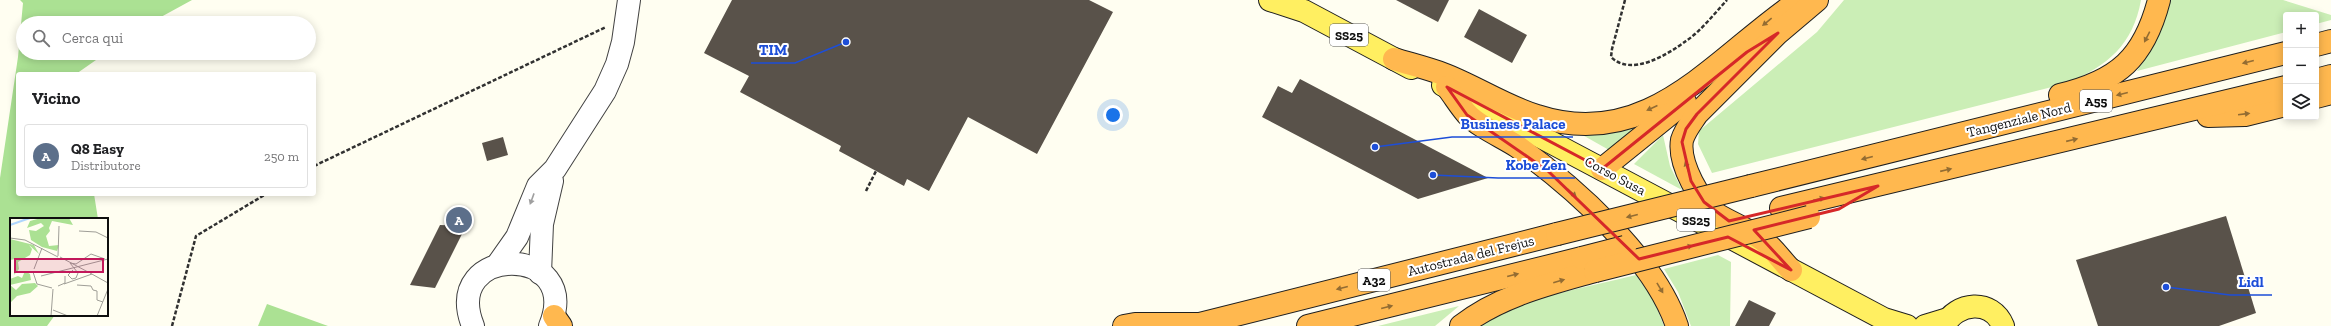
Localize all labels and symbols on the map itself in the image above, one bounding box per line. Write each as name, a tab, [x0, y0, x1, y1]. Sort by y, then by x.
one-way arrow	[1762, 18, 1773, 26]
road number: SS25	[1330, 24, 1368, 46]
one-way arrow	[2143, 31, 2150, 42]
callout: TIM	[751, 36, 795, 63]
text: TIM	[759, 41, 788, 59]
one-way arrow	[2242, 60, 2254, 66]
road number: A55	[2080, 90, 2112, 112]
one-way arrow	[2116, 91, 2128, 97]
street label: Tangenziale Nord	[1965, 99, 2073, 141]
your location	[1103, 105, 1123, 125]
one-way arrow	[1647, 105, 1658, 111]
callout: Business Palace	[1452, 110, 1573, 137]
one-way arrow	[2238, 111, 2250, 117]
text: Business Palace	[1461, 115, 1565, 133]
one-way arrow	[2067, 137, 2079, 143]
callout: Kobe Zen	[1498, 151, 1575, 178]
street label: Corso Susa	[1582, 153, 1649, 199]
one-way arrow	[1861, 155, 1874, 161]
text: Kobe Zen	[1505, 156, 1567, 174]
one-way arrow	[1683, 161, 1689, 173]
one-way arrow	[1940, 167, 1952, 173]
one-way arrow	[1567, 188, 1578, 197]
one-way arrow	[529, 194, 535, 206]
one-way arrow	[1813, 196, 1826, 202]
pin: A	[446, 205, 472, 235]
road number: SS25	[1677, 209, 1715, 231]
one-way arrow	[1625, 213, 1638, 219]
inset map	[10, 218, 108, 316]
street label: Autostrada del Frejus	[1406, 232, 1536, 280]
one-way arrow	[1681, 244, 1693, 250]
callout: Lidl	[2230, 268, 2272, 295]
road number: A32	[1358, 269, 1390, 291]
one-way arrow	[1507, 272, 1519, 278]
text: Lidl	[2238, 273, 2264, 291]
one-way arrow	[1553, 278, 1565, 284]
one-way arrow	[1656, 282, 1663, 294]
one-way arrow	[1336, 286, 1349, 292]
one-way arrow	[1381, 303, 1393, 309]

